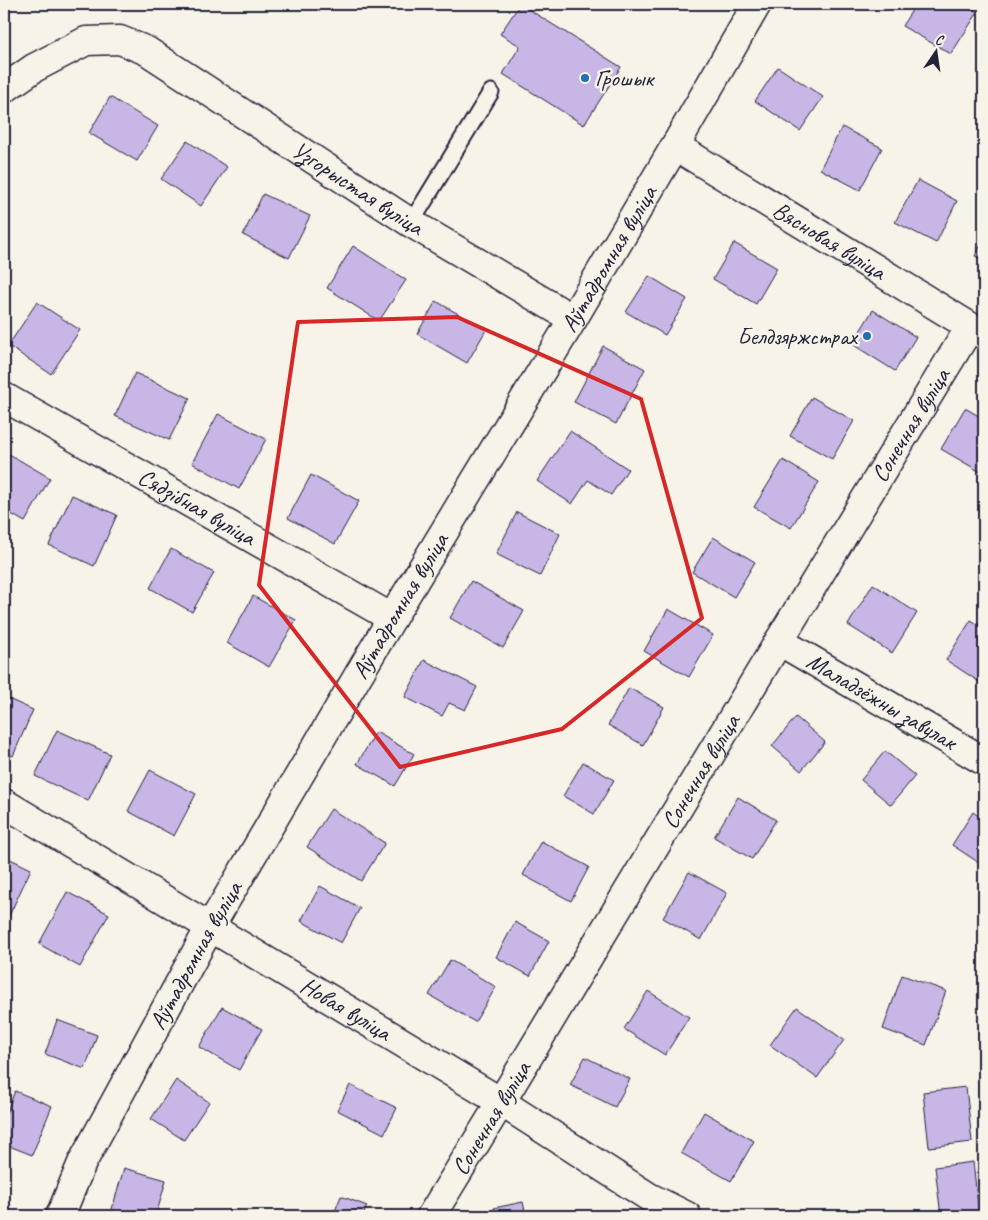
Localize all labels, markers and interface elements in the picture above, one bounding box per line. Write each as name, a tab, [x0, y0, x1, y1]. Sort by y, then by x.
north arrow	[910, 28, 960, 78]
text: С	[934, 31, 946, 49]
place label: Грошык	[595, 63, 655, 93]
marker: Грошык	[579, 72, 591, 84]
street label: Узгорыстая вуліца	[287, 135, 430, 243]
street label: Аўтадромная вуліца	[554, 179, 664, 337]
street label: Вясновая вуліца	[767, 195, 893, 287]
place label: Белдзяржстрах	[737, 321, 859, 351]
marker: Белдзяржстрах	[861, 330, 873, 342]
street label: Сонечная вуліца	[864, 361, 957, 487]
street label: Сядзібная вуліца	[133, 462, 262, 553]
street label: Аўтадромная вуліца	[345, 526, 456, 684]
street label: Маладзёжны завулак	[801, 646, 964, 758]
street label: Сонечная вуліца	[655, 707, 747, 834]
street label: Аўтадромная вуліца	[142, 875, 249, 1035]
street label: Новая вуліца	[295, 970, 398, 1048]
street label: Сонечная вуліца	[445, 1054, 538, 1180]

